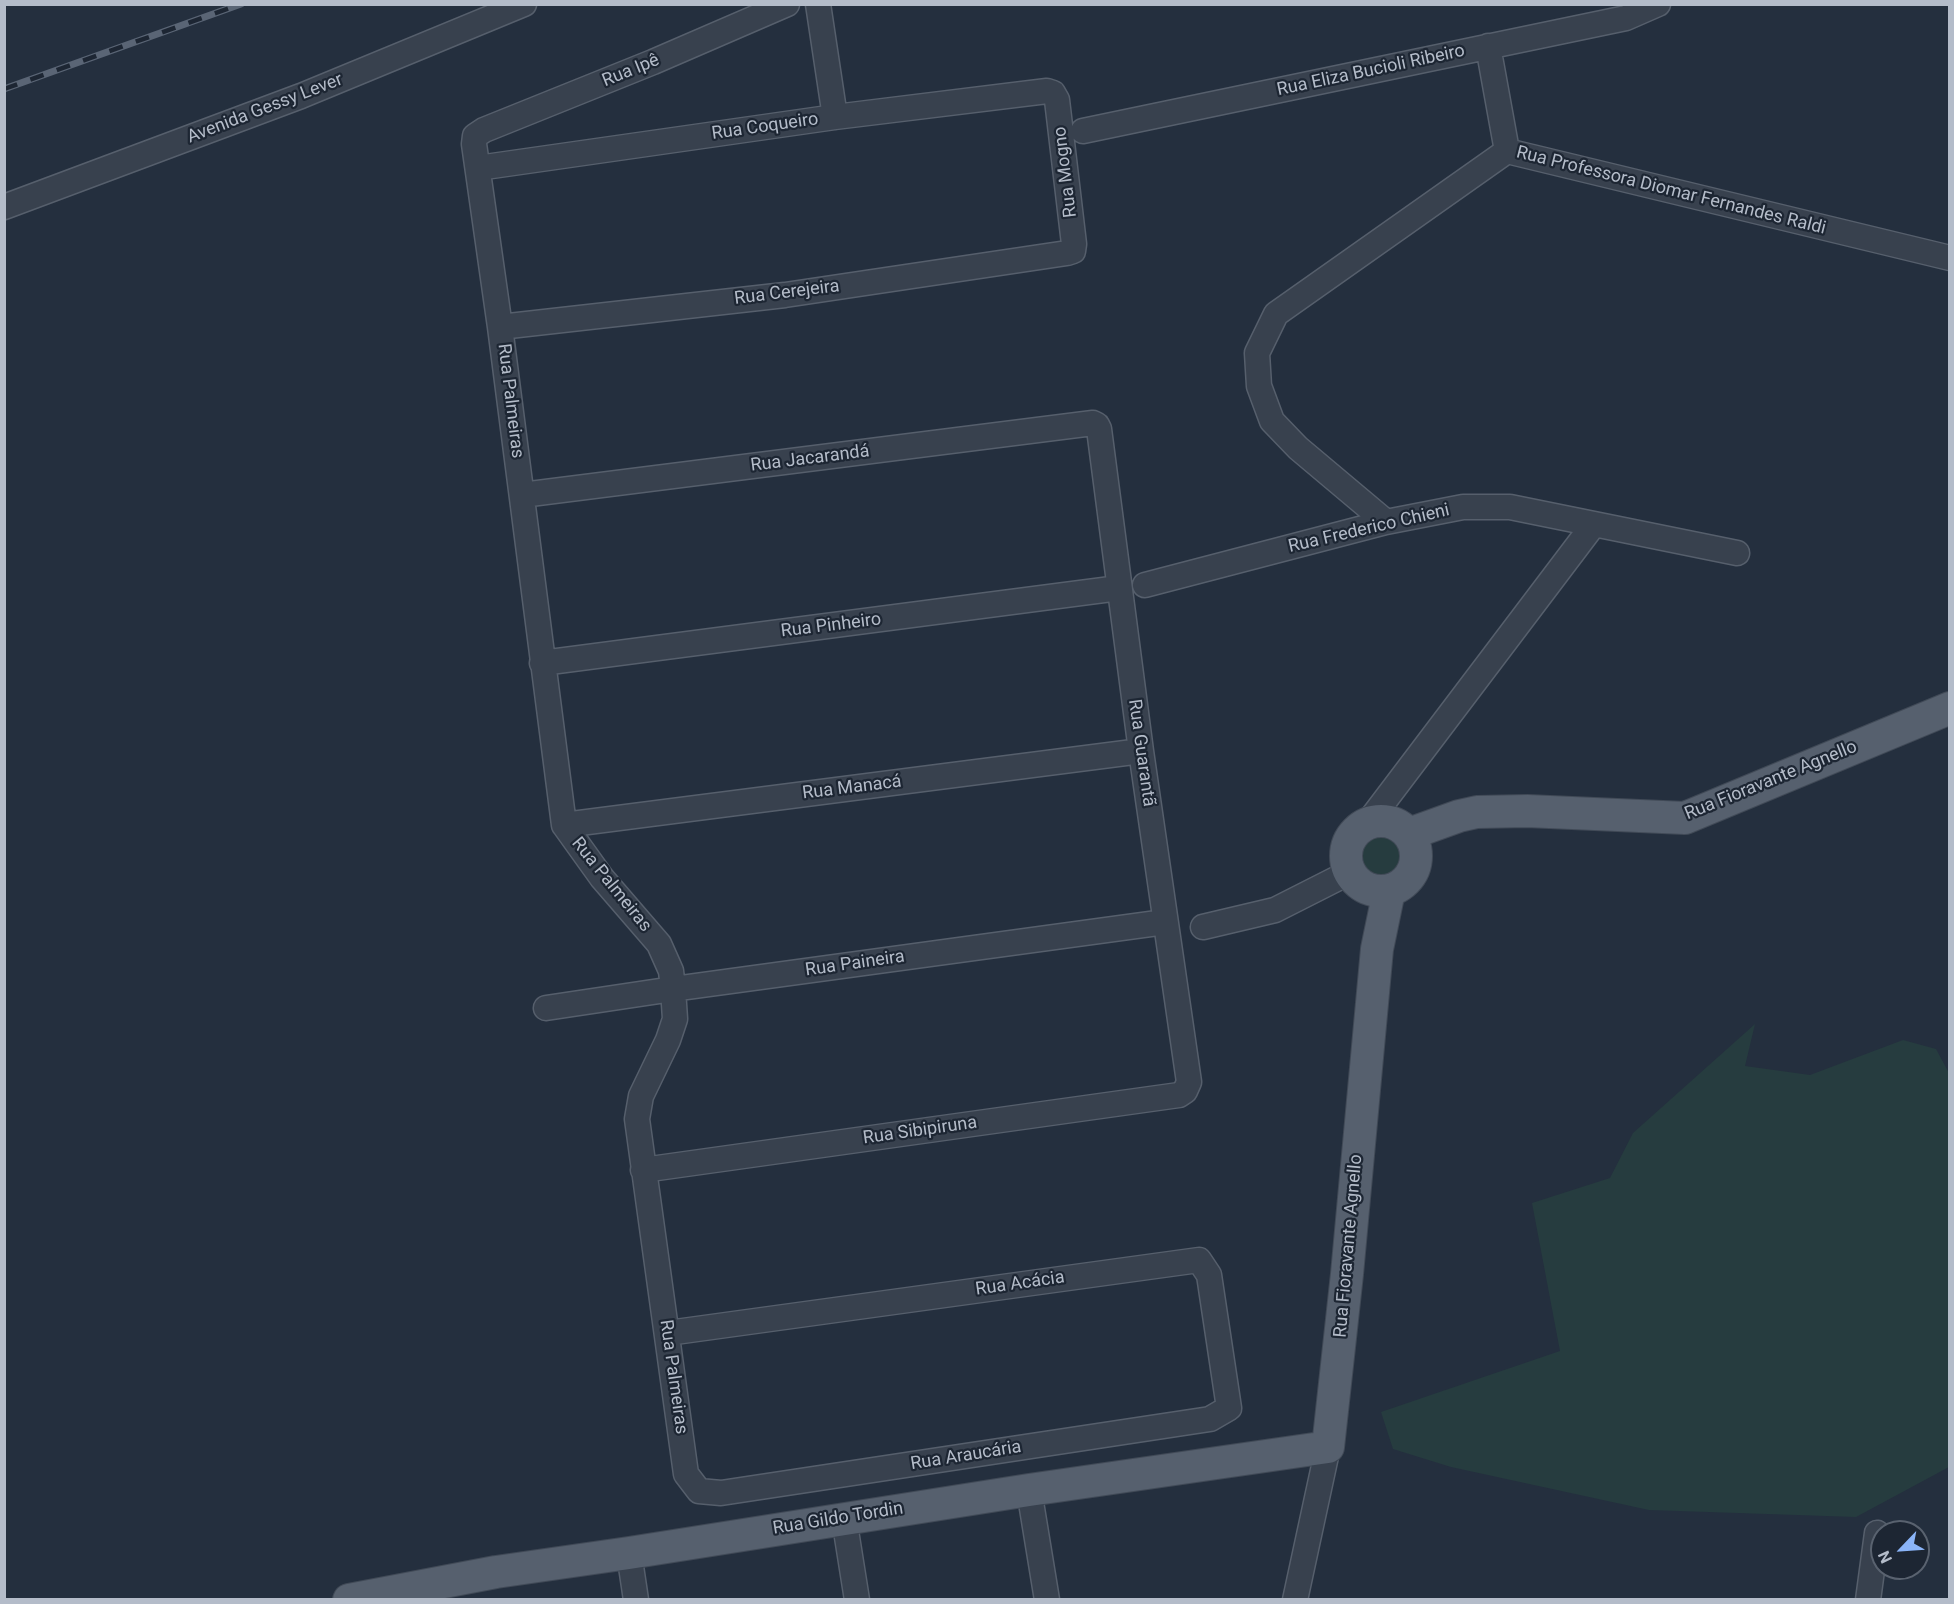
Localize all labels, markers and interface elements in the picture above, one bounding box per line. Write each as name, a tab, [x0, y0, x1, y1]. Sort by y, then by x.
street label: Rua Eliza Bucioli Ribeiro	[1275, 41, 1467, 101]
street label: Rua Ipê	[599, 50, 663, 92]
street label: Avenida Gessy Lever	[184, 69, 346, 149]
street label: Rua Coqueiro	[710, 109, 820, 145]
street label: Rua Mogno	[1050, 125, 1082, 219]
street label: Rua Professora Diomar Fernandes Raldi	[1514, 142, 1828, 240]
street label: Rua Cerejeira	[733, 276, 841, 310]
street label: Rua Palmeiras	[492, 342, 528, 460]
street label: Rua Jacarandá	[749, 441, 871, 477]
street label: Rua Frederico Chieni	[1286, 500, 1452, 558]
street label: Rua Pinheiro	[780, 609, 882, 643]
street label: Rua Guarantã	[1123, 698, 1159, 808]
street label: Rua Fioravante Agnello	[1682, 737, 1860, 825]
street label: Rua Manacá	[801, 771, 903, 805]
street label: Rua Palmeiras	[566, 833, 656, 937]
street label: Rua Paineira	[804, 946, 906, 982]
street label: Rua Sibipiruna	[862, 1112, 978, 1150]
street label: Rua Fioravante Agnello	[1330, 1153, 1368, 1339]
street label: Rua Acácia	[974, 1267, 1066, 1301]
street label: Rua Palmeiras	[654, 1318, 692, 1436]
street label: Rua Araucária	[909, 1437, 1023, 1475]
street label: Rua Gildo Tordin	[771, 1498, 905, 1540]
north arrow	[1870, 1520, 1930, 1580]
text: N	[1874, 1548, 1896, 1566]

